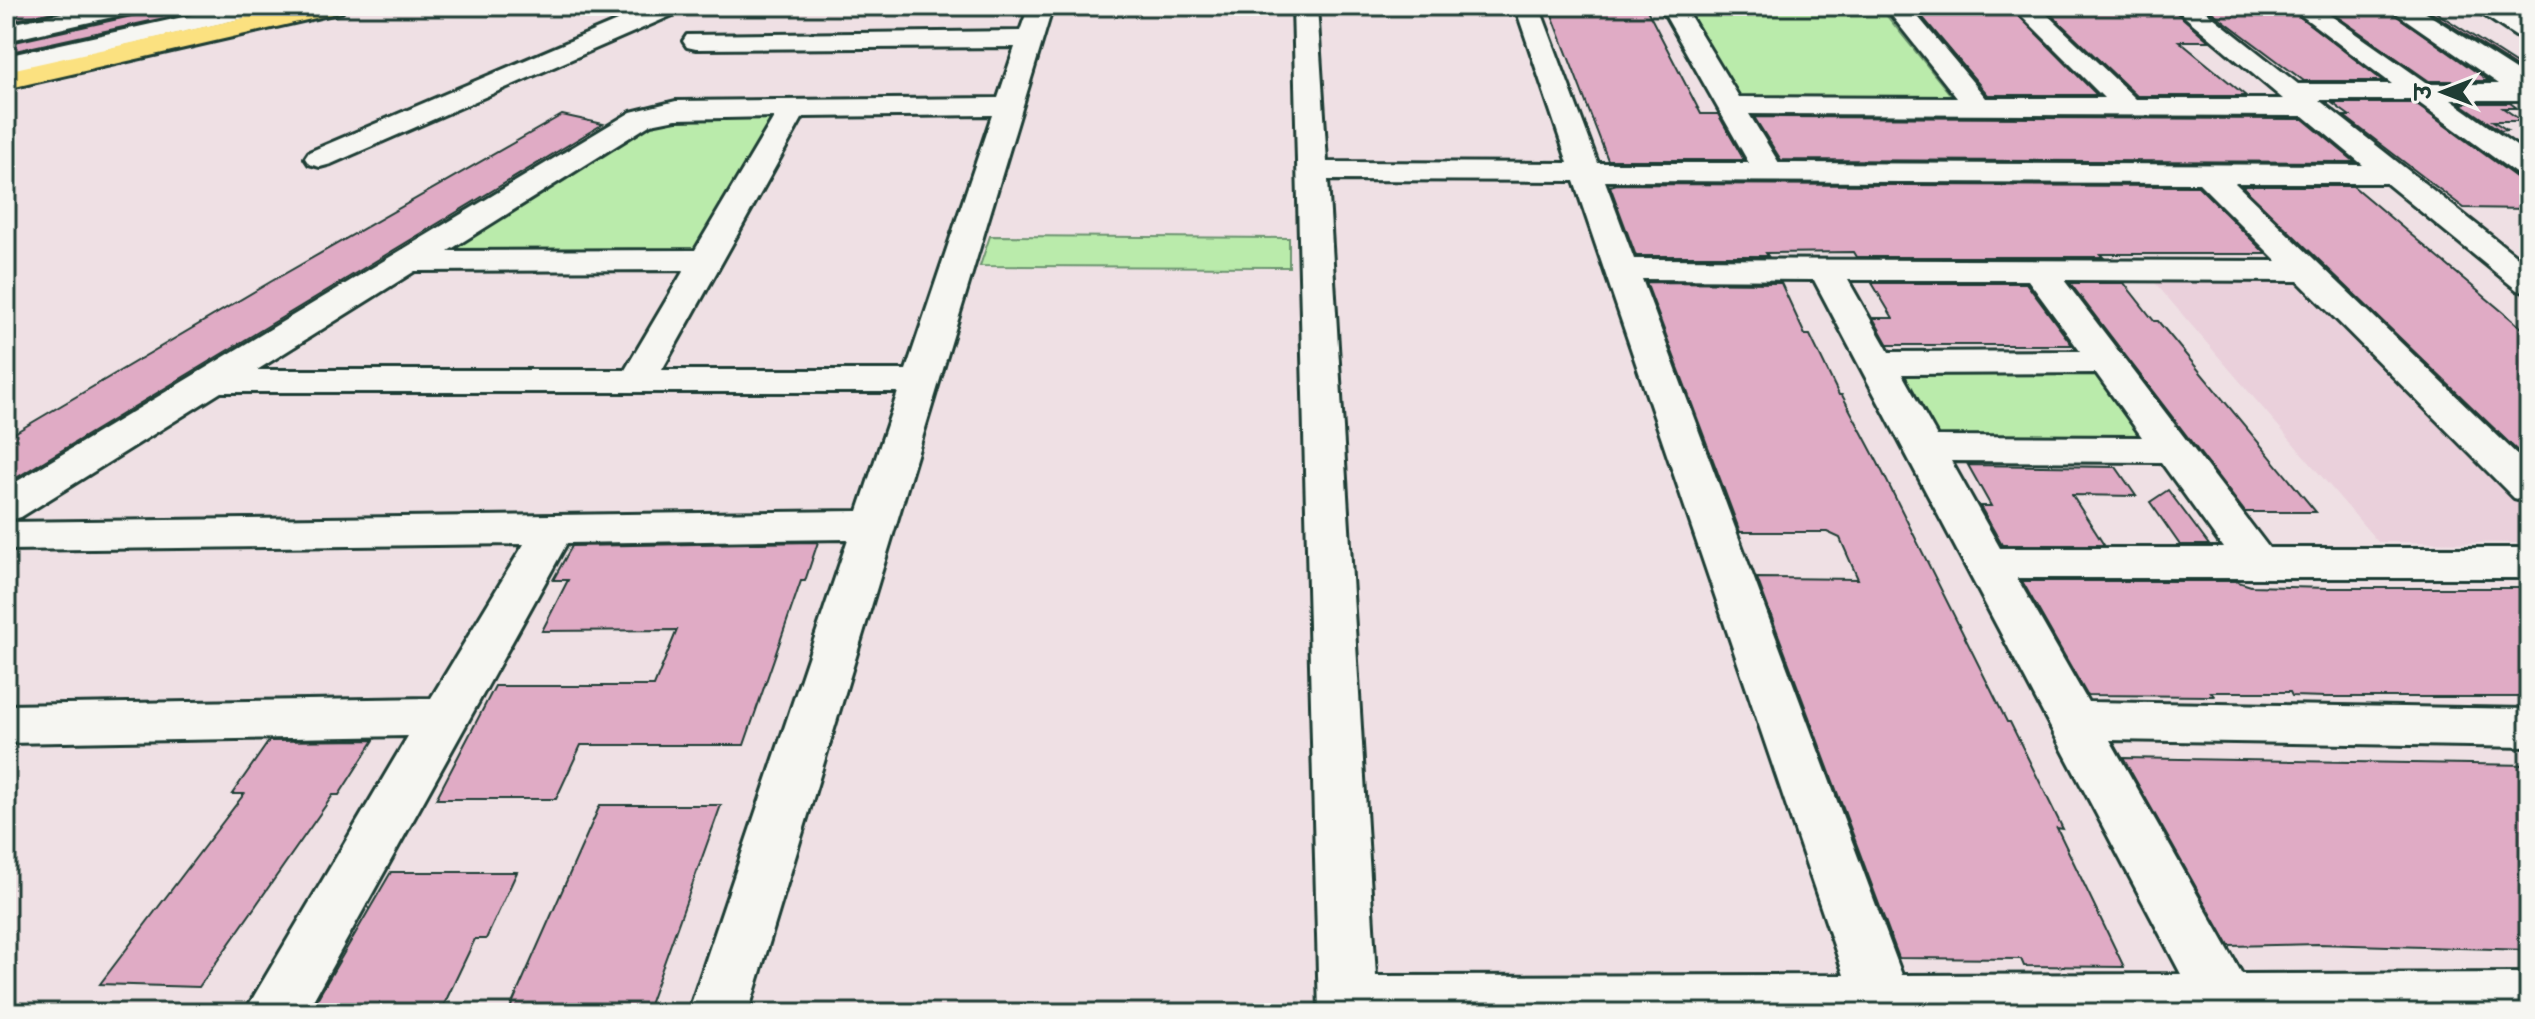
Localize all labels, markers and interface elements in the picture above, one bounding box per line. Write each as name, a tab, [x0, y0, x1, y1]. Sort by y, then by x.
north arrow	[2403, 52, 2483, 132]
text: उ	[2409, 82, 2437, 101]

